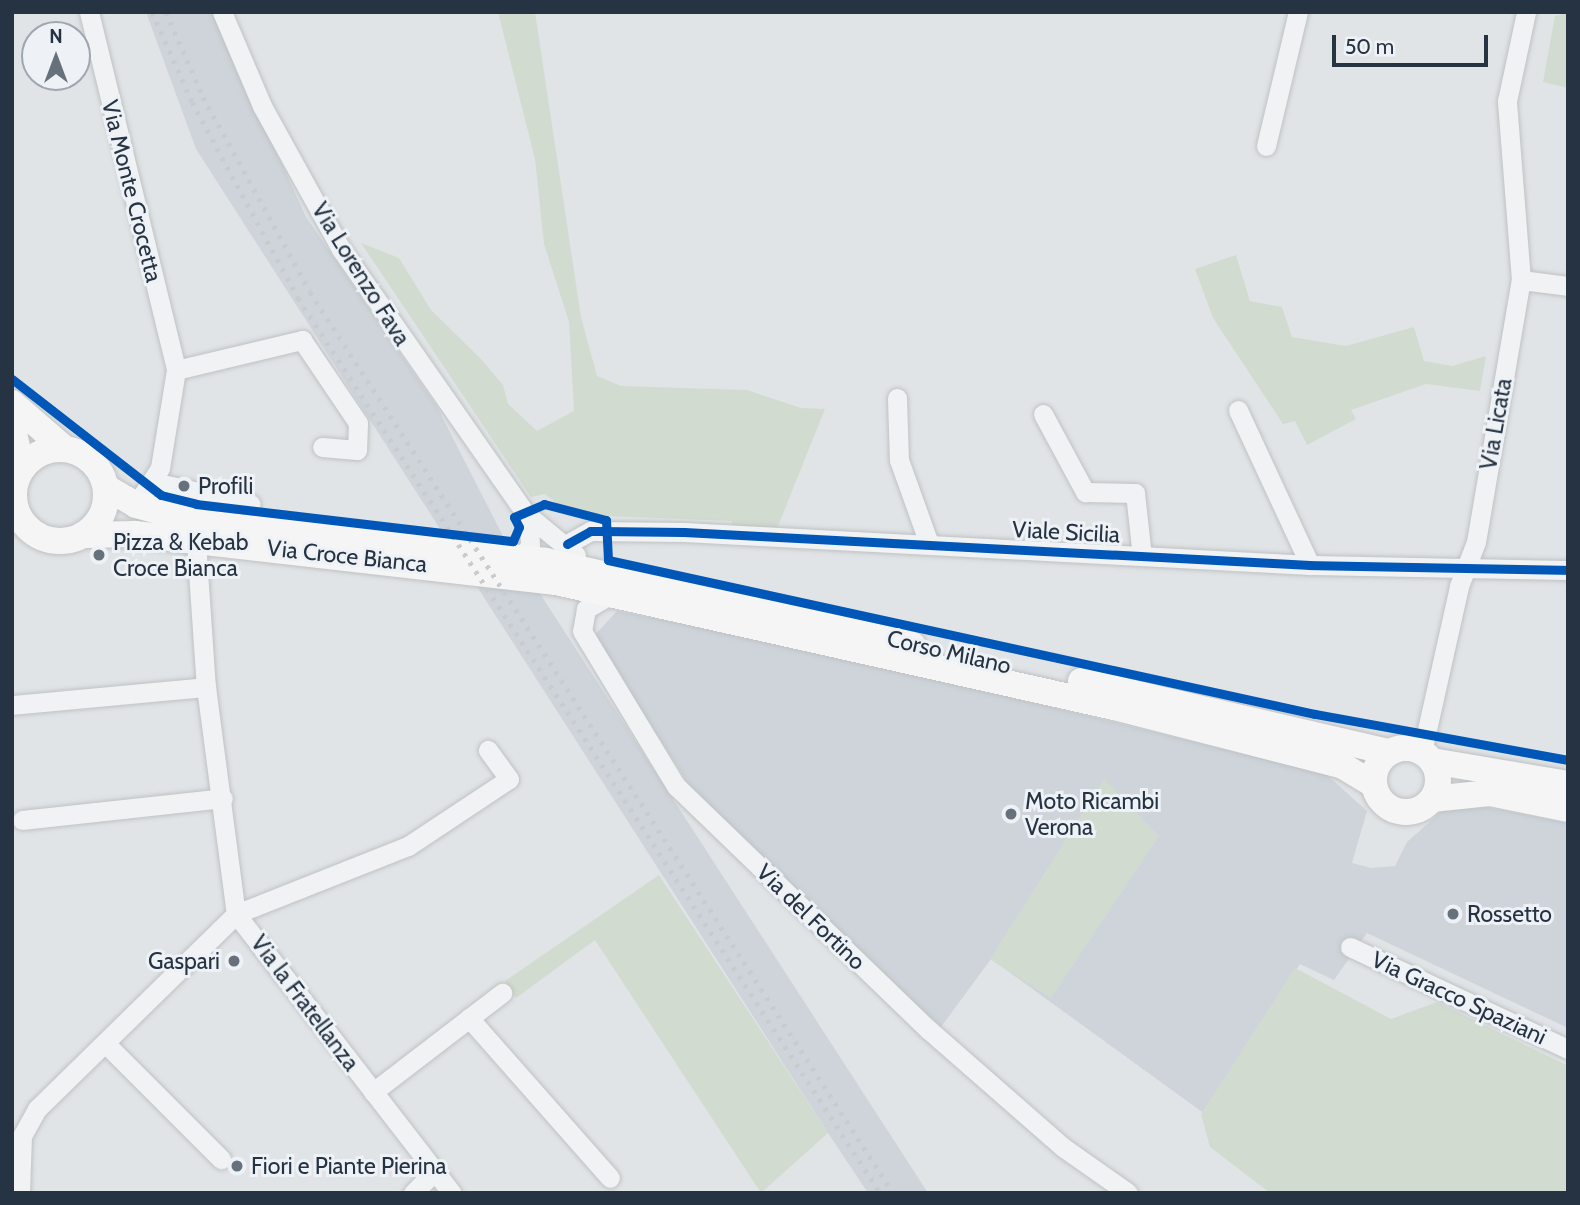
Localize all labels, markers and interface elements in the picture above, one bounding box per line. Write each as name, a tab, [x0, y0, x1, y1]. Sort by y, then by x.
north arrow	[21, 21, 91, 91]
scale bar	[1335, 21, 1491, 65]
text: N	[49, 25, 63, 48]
text: 50 m	[1345, 34, 1394, 59]
street label: Via Monte Crocetta	[96, 97, 168, 285]
street label: Via Lorenzo Fava	[306, 197, 416, 351]
street label: Via Licata	[1474, 376, 1518, 472]
place label: Profili	[198, 472, 253, 500]
marker: Profili	[176, 478, 192, 494]
street label: Viale Sicilia	[1011, 515, 1121, 549]
place label: Pizza & Kebab Croce Bianca	[113, 528, 249, 582]
street label: Via Croce Bianca	[266, 534, 428, 578]
marker: Pizza & Kebab Croce Bianca	[91, 547, 107, 563]
street label: Corso Milano	[884, 624, 1014, 680]
place label: Moto Ricambi Verona	[1025, 787, 1159, 841]
marker: Moto Ricambi Verona	[1003, 806, 1019, 822]
street label: Via del Fortino	[751, 858, 871, 976]
place label: Rossetto	[1467, 900, 1552, 928]
marker: Rossetto	[1445, 906, 1461, 922]
street label: Via la Fratellanza	[245, 930, 365, 1076]
street label: Via Gracco Spaziani	[1367, 945, 1551, 1051]
place label: Gaspari	[148, 947, 220, 975]
marker: Gaspari	[226, 953, 242, 969]
place label: Fiori e Piante Pierina	[251, 1152, 447, 1180]
marker: Fiori e Piante Pierina	[229, 1158, 245, 1174]

